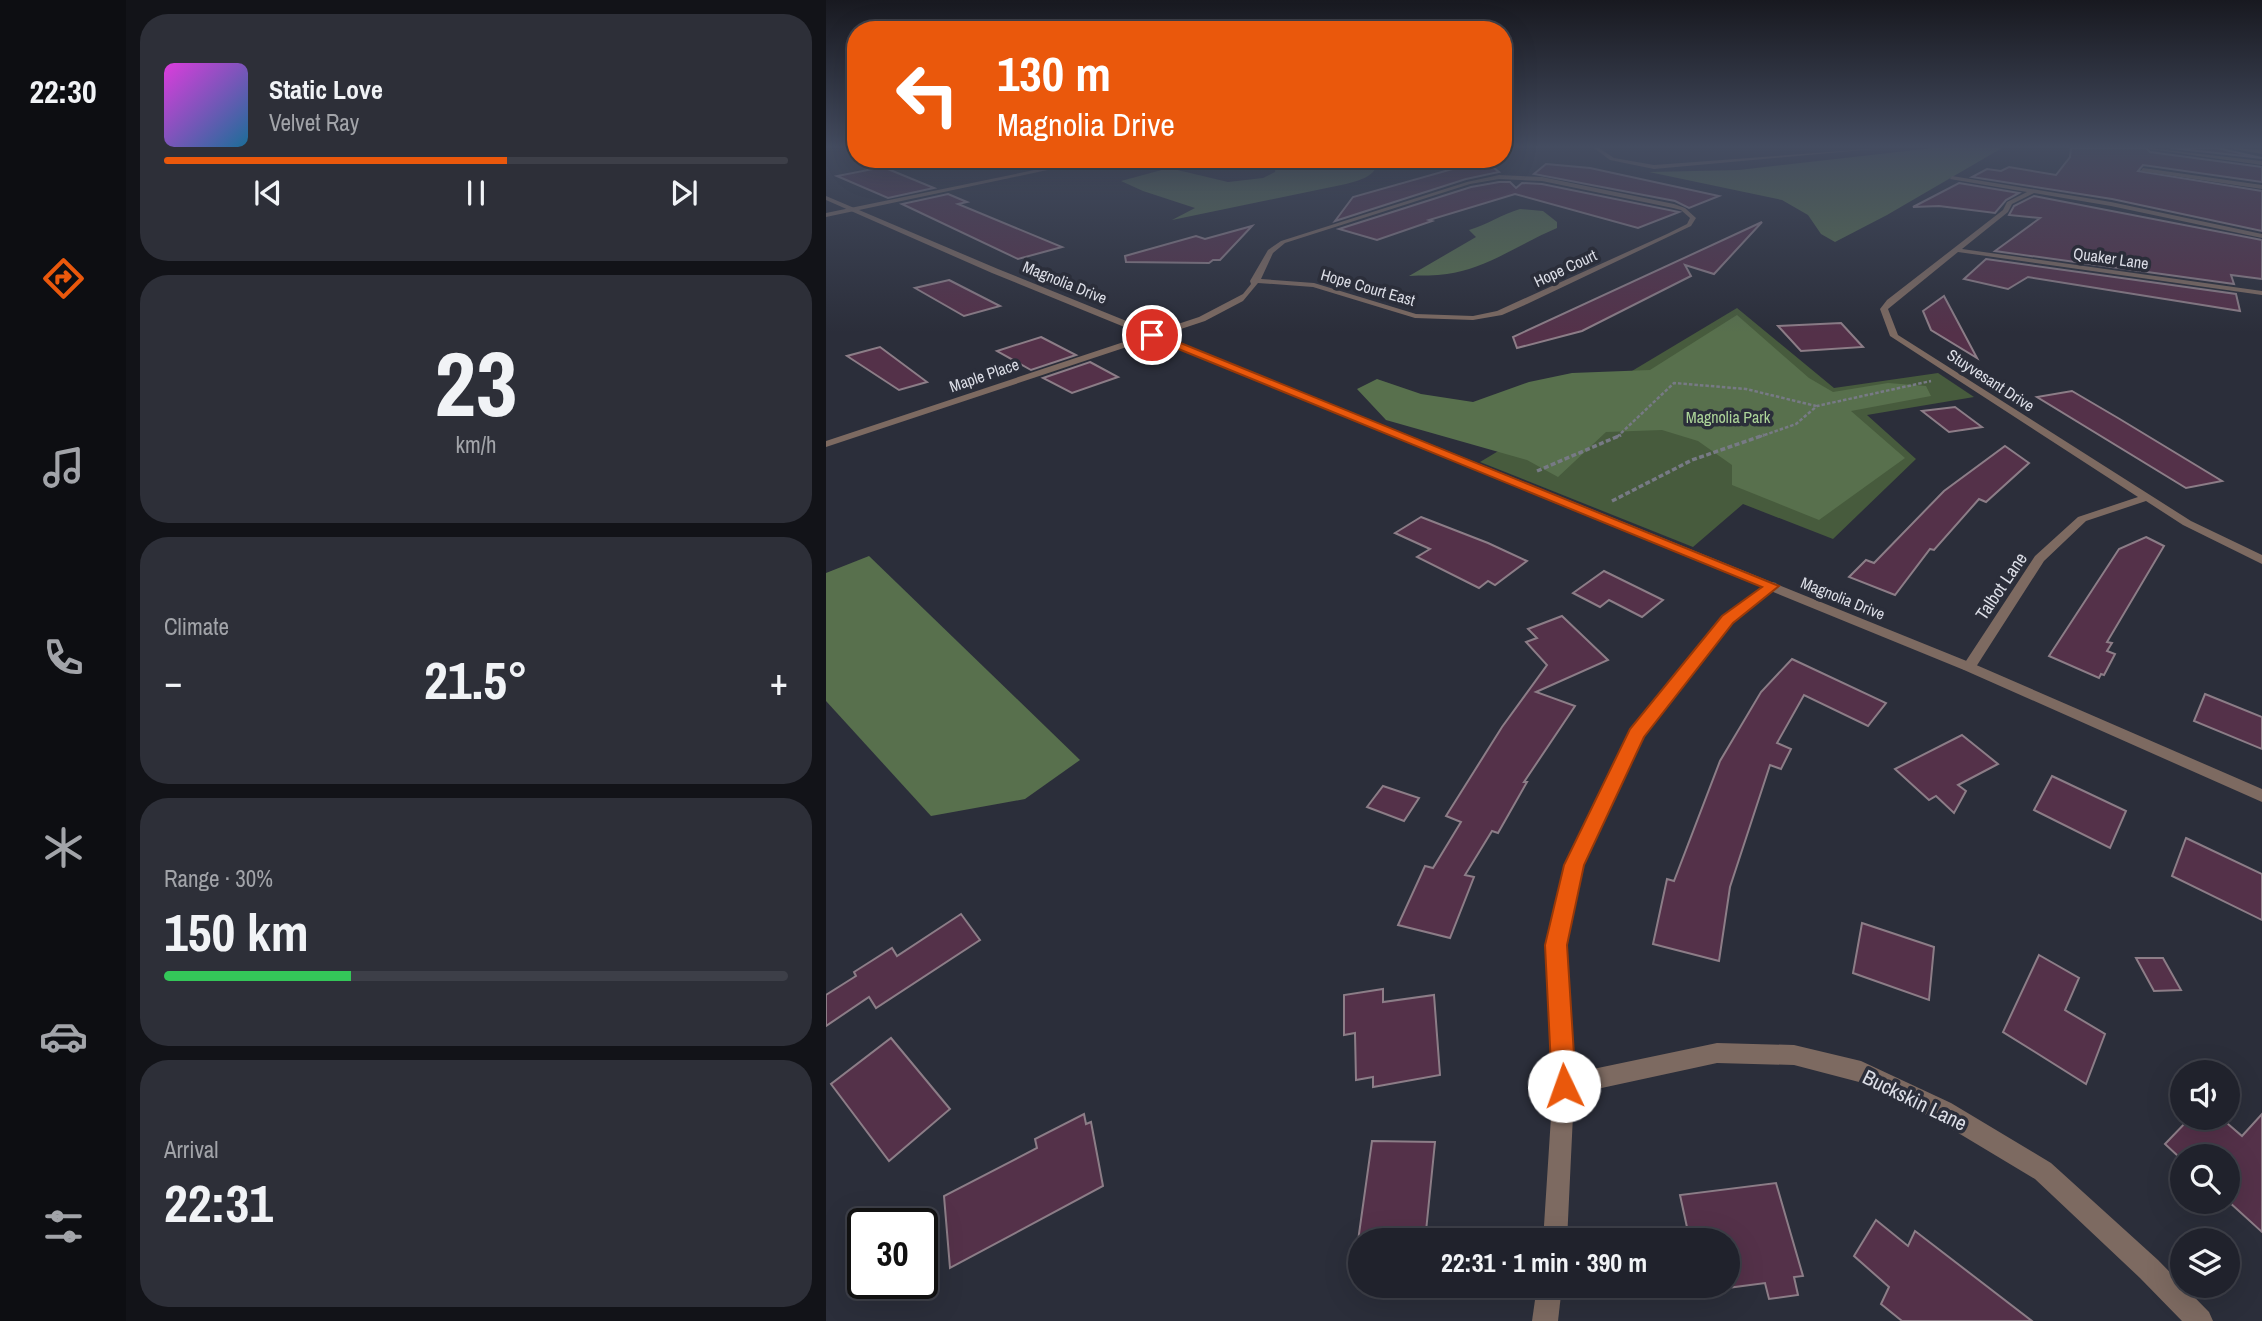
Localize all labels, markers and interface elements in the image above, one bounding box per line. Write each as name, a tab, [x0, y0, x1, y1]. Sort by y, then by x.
text: 130 m	[997, 40, 1111, 106]
icon: left	[882, 49, 973, 140]
text: 22:30	[29, 70, 97, 113]
text: Static Love	[269, 72, 383, 107]
text: Magnolia Drive	[997, 103, 1175, 146]
text: Velvet Ray	[269, 107, 359, 138]
icon: previous	[249, 174, 287, 212]
icon: pause	[457, 174, 495, 212]
icon: next	[665, 174, 703, 212]
street label: Quaker Lane	[2072, 242, 2150, 274]
street label: Hope Court	[1530, 244, 1600, 292]
icon: directions	[39, 254, 88, 303]
street label: Magnolia Drive	[1020, 255, 1110, 309]
street label: Hope Court East	[1318, 263, 1418, 311]
pin	[1122, 305, 1182, 365]
icon: arrive	[1133, 316, 1171, 354]
text: 23	[435, 322, 518, 444]
street label: Stuyvesant Drive	[1943, 344, 2039, 416]
street label: Maple Place	[946, 353, 1022, 397]
park label: Magnolia Park	[1686, 406, 1771, 428]
text: km/h	[456, 429, 496, 460]
icon: music	[39, 443, 88, 492]
street label: Talbot Lane	[1969, 547, 2033, 625]
street label: Magnolia Drive	[1798, 571, 1888, 625]
text: Climate	[164, 611, 229, 642]
icon: phone	[39, 633, 88, 682]
text: 21.5°	[424, 645, 528, 715]
text: −	[164, 656, 182, 707]
text: +	[770, 656, 788, 707]
icon: climate	[39, 823, 88, 872]
text: Range · 30%	[164, 863, 273, 894]
text: 150 km	[164, 897, 309, 967]
icon: car	[39, 1012, 88, 1061]
position arrow	[1527, 1049, 1601, 1123]
map controls	[2170, 1060, 2240, 1298]
button: sound	[2170, 1060, 2240, 1130]
street label: Buckskin Lane	[1858, 1062, 1972, 1138]
text: Arrival	[164, 1134, 219, 1165]
button: search	[2170, 1144, 2240, 1214]
text: 22:31	[164, 1168, 273, 1238]
icon: filters	[39, 1202, 88, 1251]
speed limit sign: 30	[847, 1208, 938, 1299]
button: layers	[2170, 1228, 2240, 1298]
text: 22:31 · 1 min · 390 m	[1441, 1245, 1647, 1280]

